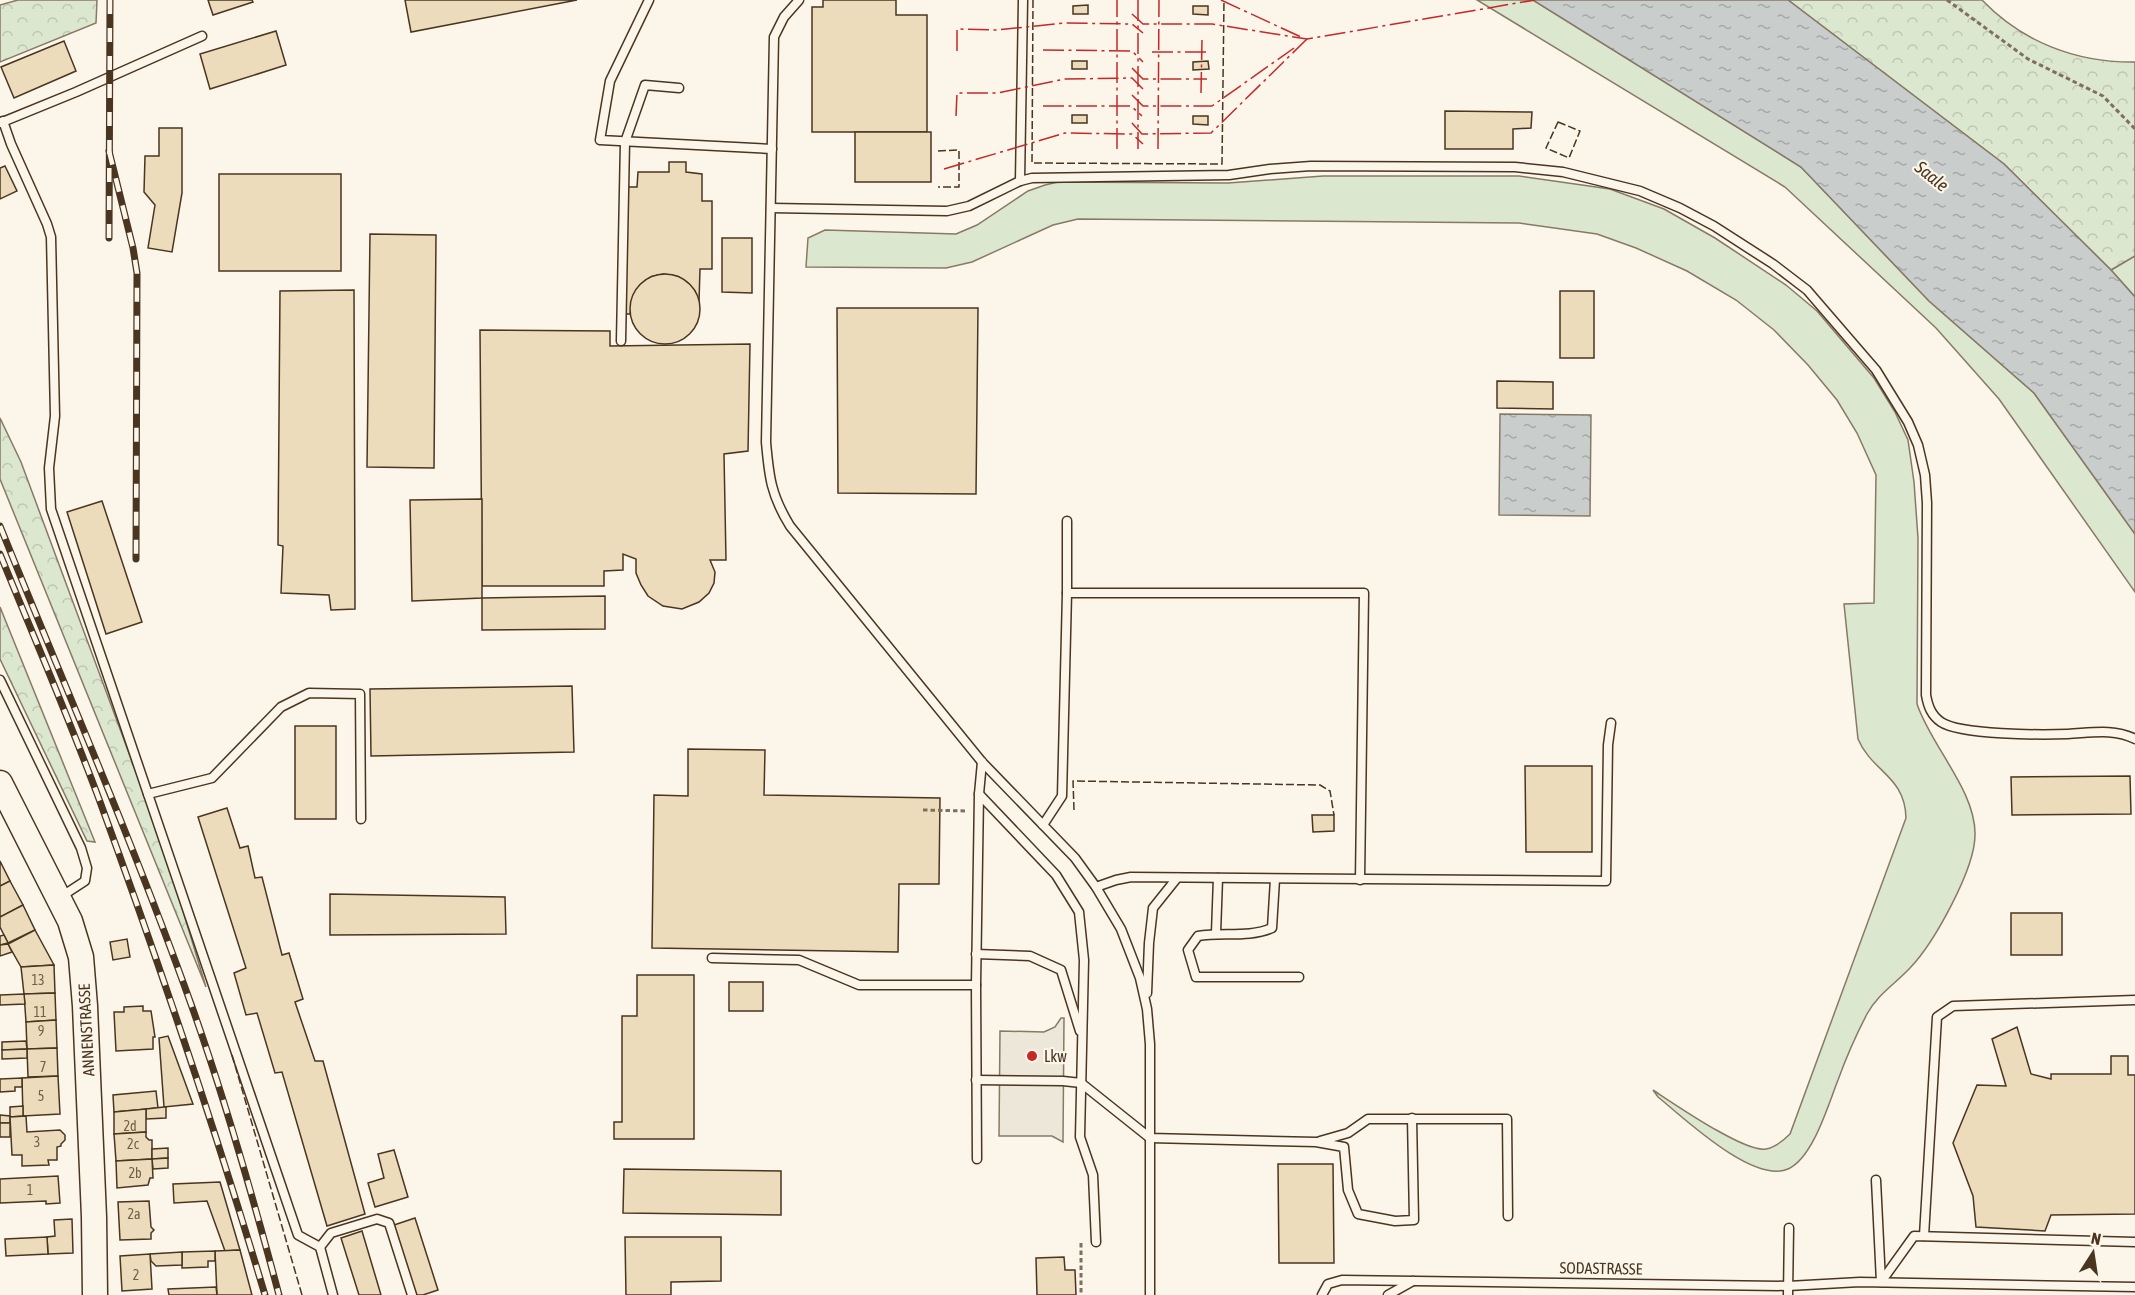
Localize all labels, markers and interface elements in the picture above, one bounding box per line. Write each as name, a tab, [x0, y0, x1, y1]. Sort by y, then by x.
water label: Saale	[1910, 156, 1953, 196]
house number: 13	[31, 972, 45, 988]
street label: ANNENSTRASSE	[75, 983, 97, 1077]
house number: 11	[33, 1004, 47, 1020]
house number: 9	[38, 1023, 44, 1039]
place label: Lkw	[1044, 1047, 1067, 1065]
marker: Lkw	[1025, 1049, 1039, 1063]
house number: 7	[40, 1059, 46, 1075]
house number: 5	[38, 1088, 44, 1104]
house number: 2d	[123, 1118, 137, 1134]
house number: 3	[34, 1134, 40, 1150]
house number: 2c	[127, 1136, 140, 1152]
house number: 2b	[128, 1165, 142, 1181]
house number: 1	[27, 1182, 33, 1198]
house number: 2a	[127, 1206, 141, 1222]
north arrow	[2063, 1223, 2123, 1283]
text: N	[2090, 1229, 2103, 1248]
street label: SODASTRASSE	[1559, 1258, 1643, 1278]
house number: 2	[133, 1267, 139, 1283]

